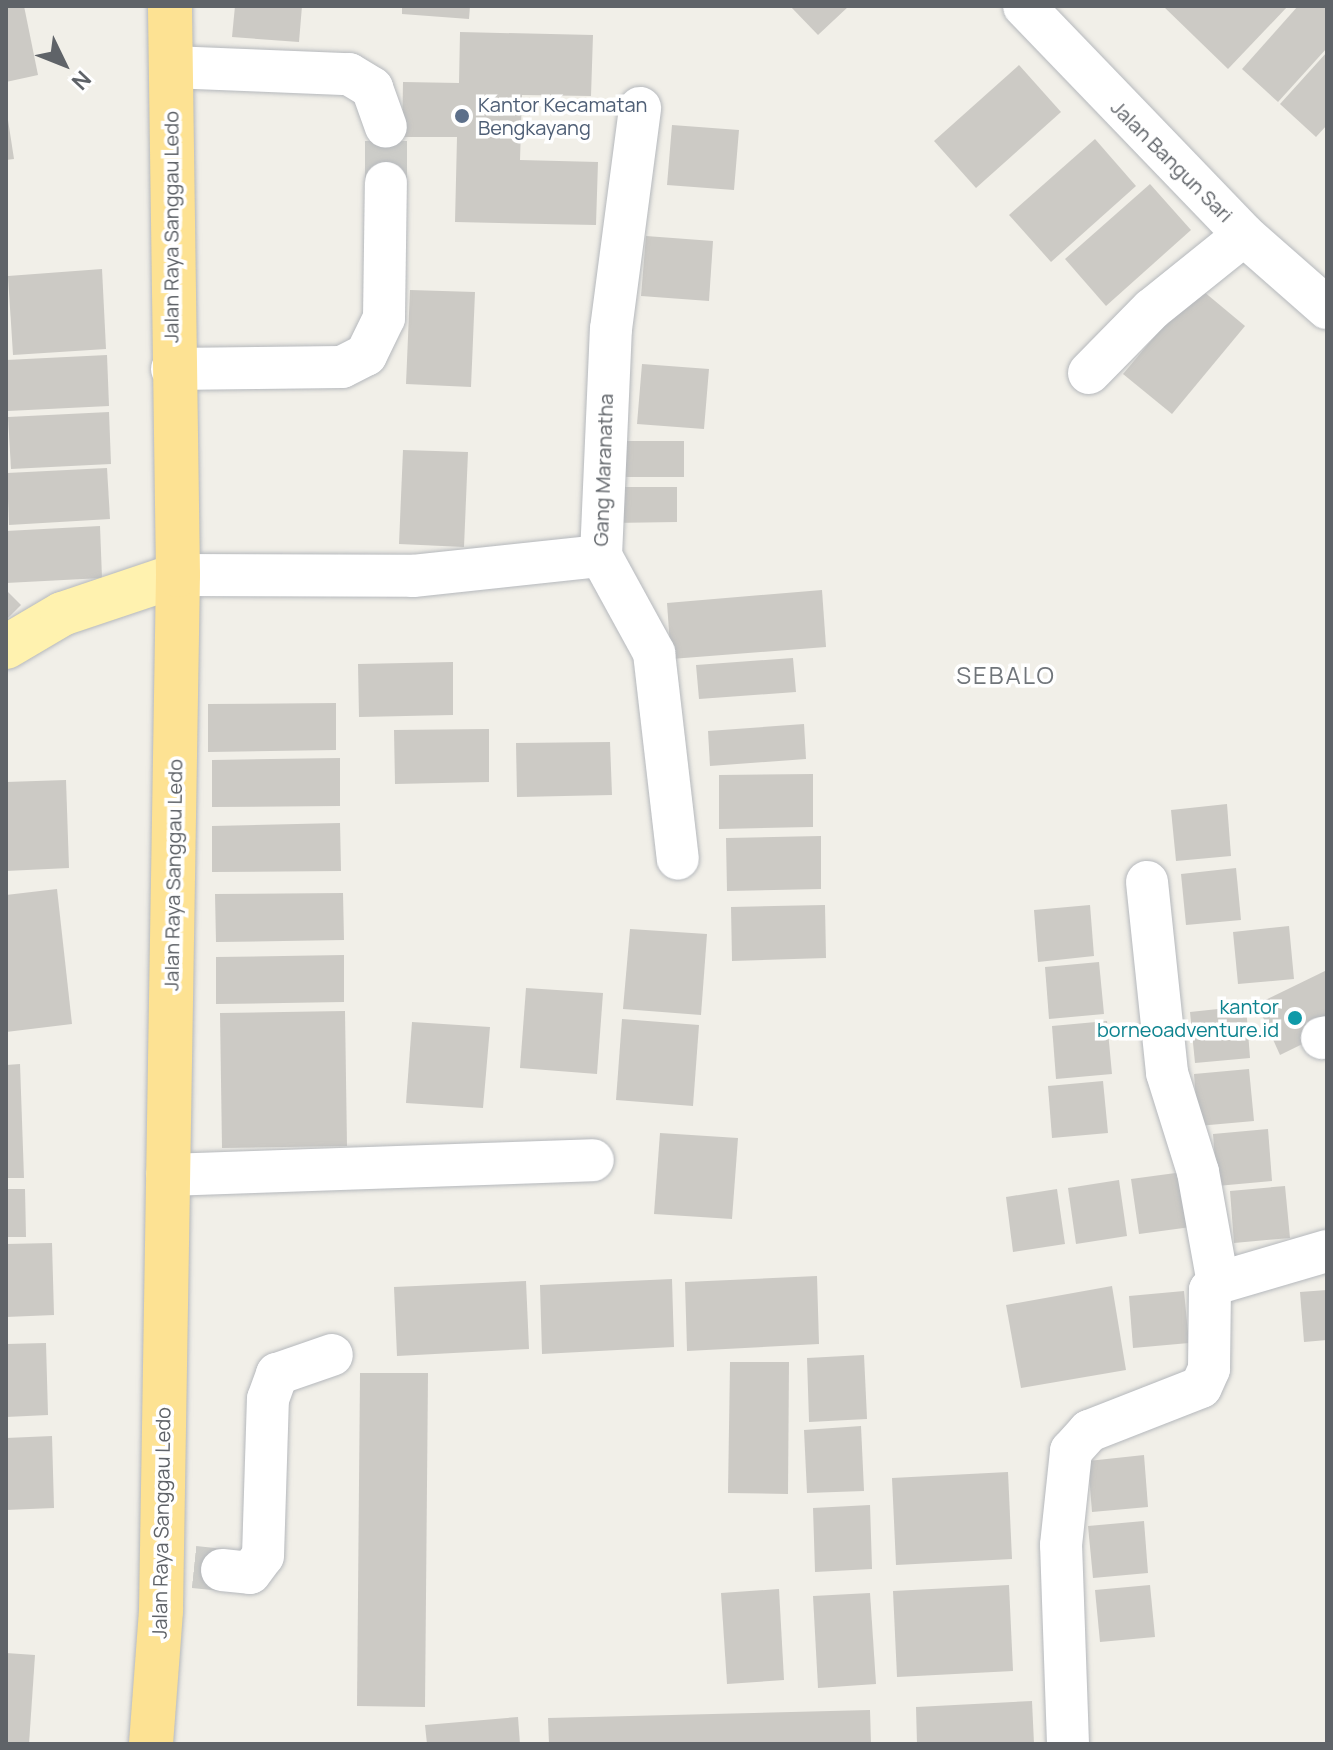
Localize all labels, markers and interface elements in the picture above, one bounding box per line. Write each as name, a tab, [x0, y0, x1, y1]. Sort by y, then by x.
north arrow	[24, 24, 104, 104]
text: N	[65, 64, 98, 96]
place label: Kantor Kecamatan Bengkayang	[478, 92, 647, 139]
street label: Jalan Bangun Sari	[1106, 95, 1238, 227]
marker: Kantor Kecamatan Bengkayang	[453, 107, 471, 125]
street label: Jalan Raya Sanggau Ledo	[159, 111, 183, 343]
street label: Gang Maranatha	[588, 393, 618, 547]
district label: SEBALO	[956, 661, 1056, 689]
street label: Jalan Raya Sanggau Ledo	[159, 759, 187, 991]
place label: kantor borneoadventure.id	[1097, 994, 1279, 1041]
marker: kantor borneoadventure.id	[1286, 1009, 1304, 1027]
street label: Jalan Raya Sanggau Ledo	[147, 1407, 175, 1639]

